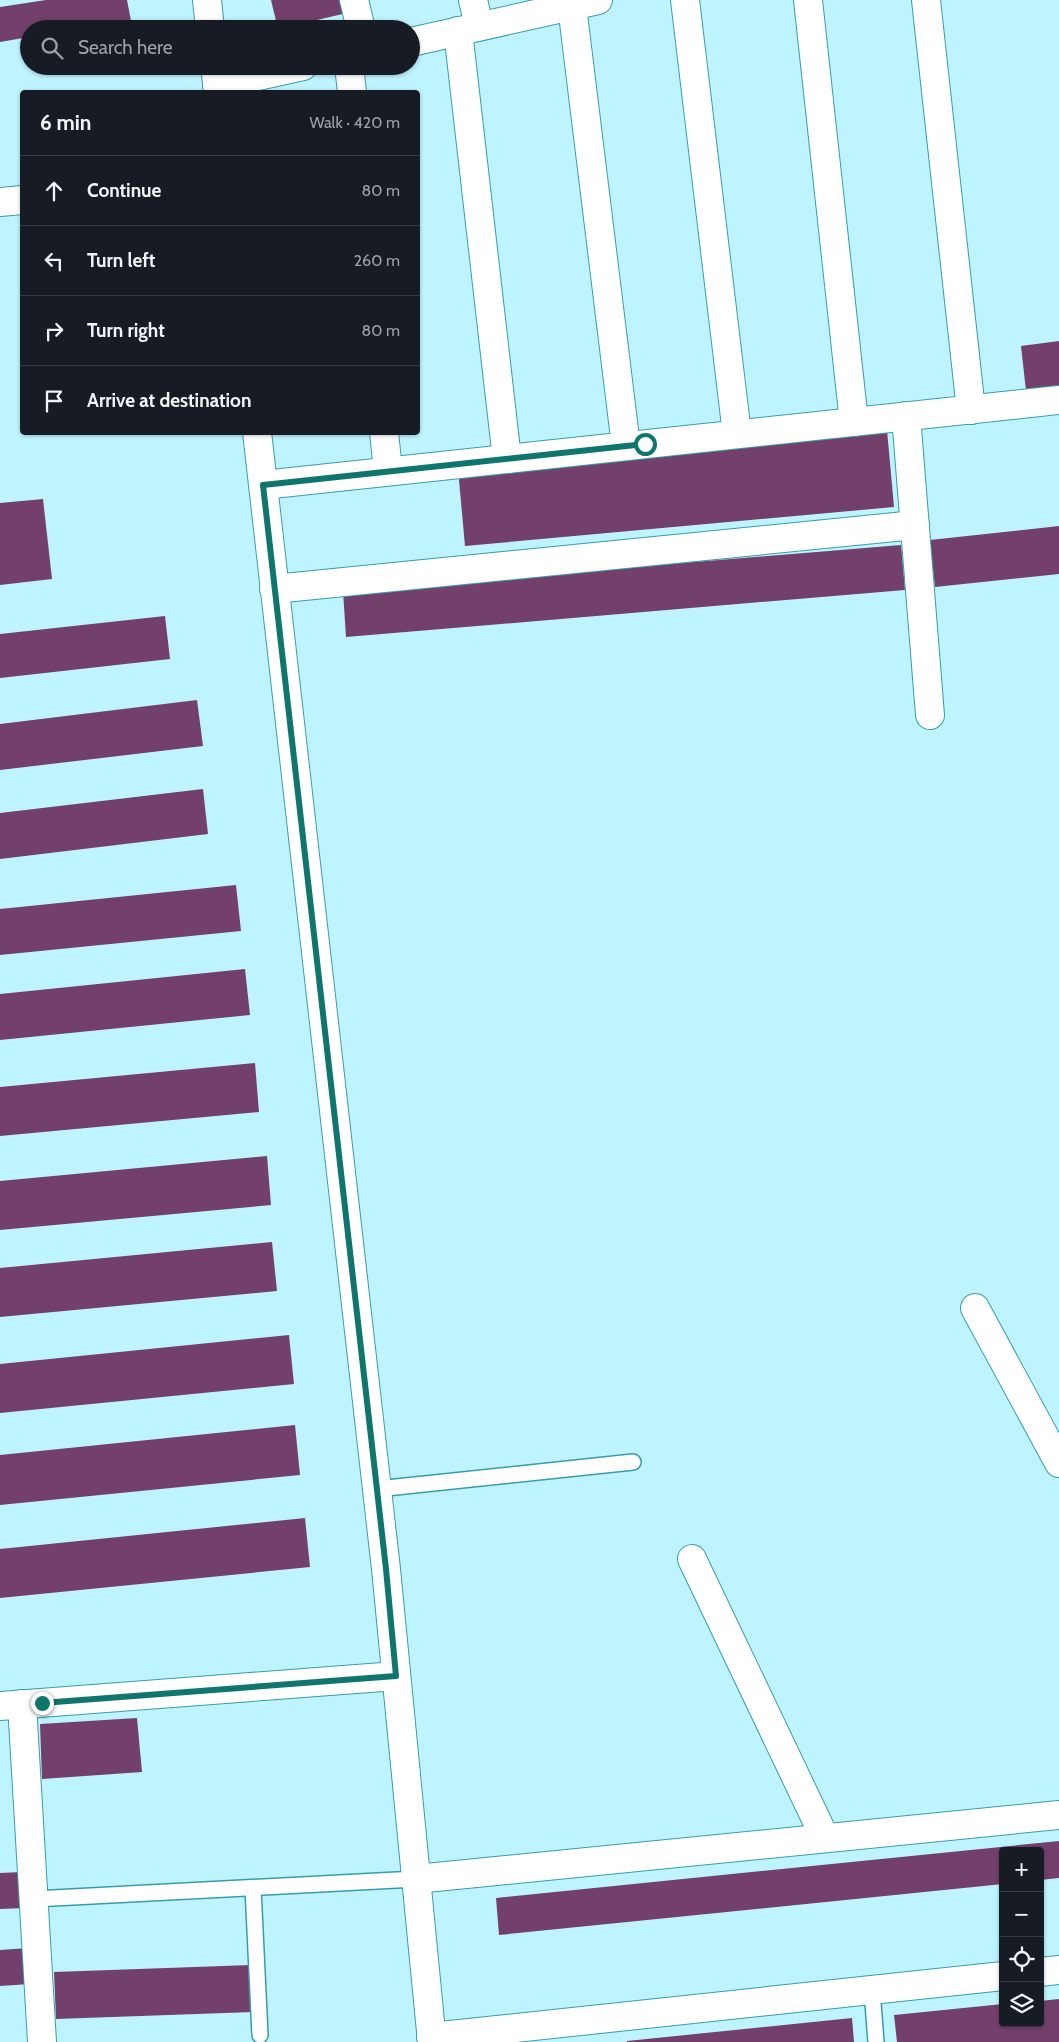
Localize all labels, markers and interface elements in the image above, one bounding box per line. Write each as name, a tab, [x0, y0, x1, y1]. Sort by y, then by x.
search box	[20, 20, 420, 75]
icon: search	[38, 34, 66, 62]
text: Search here	[78, 36, 172, 59]
text: 6 min	[40, 110, 91, 135]
text: Walk · 420 m	[309, 113, 400, 132]
icon: ahead	[40, 177, 68, 205]
text: Continue	[87, 179, 161, 202]
text: 80 m	[362, 181, 400, 200]
icon: left	[40, 247, 68, 275]
text: Turn left	[87, 249, 155, 272]
text: 260 m	[354, 251, 400, 270]
icon: right	[40, 317, 68, 345]
text: Turn right	[87, 319, 165, 342]
text: 80 m	[362, 321, 400, 340]
icon: arrive	[40, 387, 68, 415]
text: Arrive at destination	[87, 389, 251, 412]
route start	[634, 433, 657, 456]
route end	[31, 1692, 54, 1715]
map controls	[999, 1847, 1044, 2027]
button: +	[999, 1847, 1044, 1892]
button: −	[999, 1892, 1044, 1937]
button: locate	[999, 1937, 1044, 1982]
button: layers	[999, 1982, 1044, 2027]

